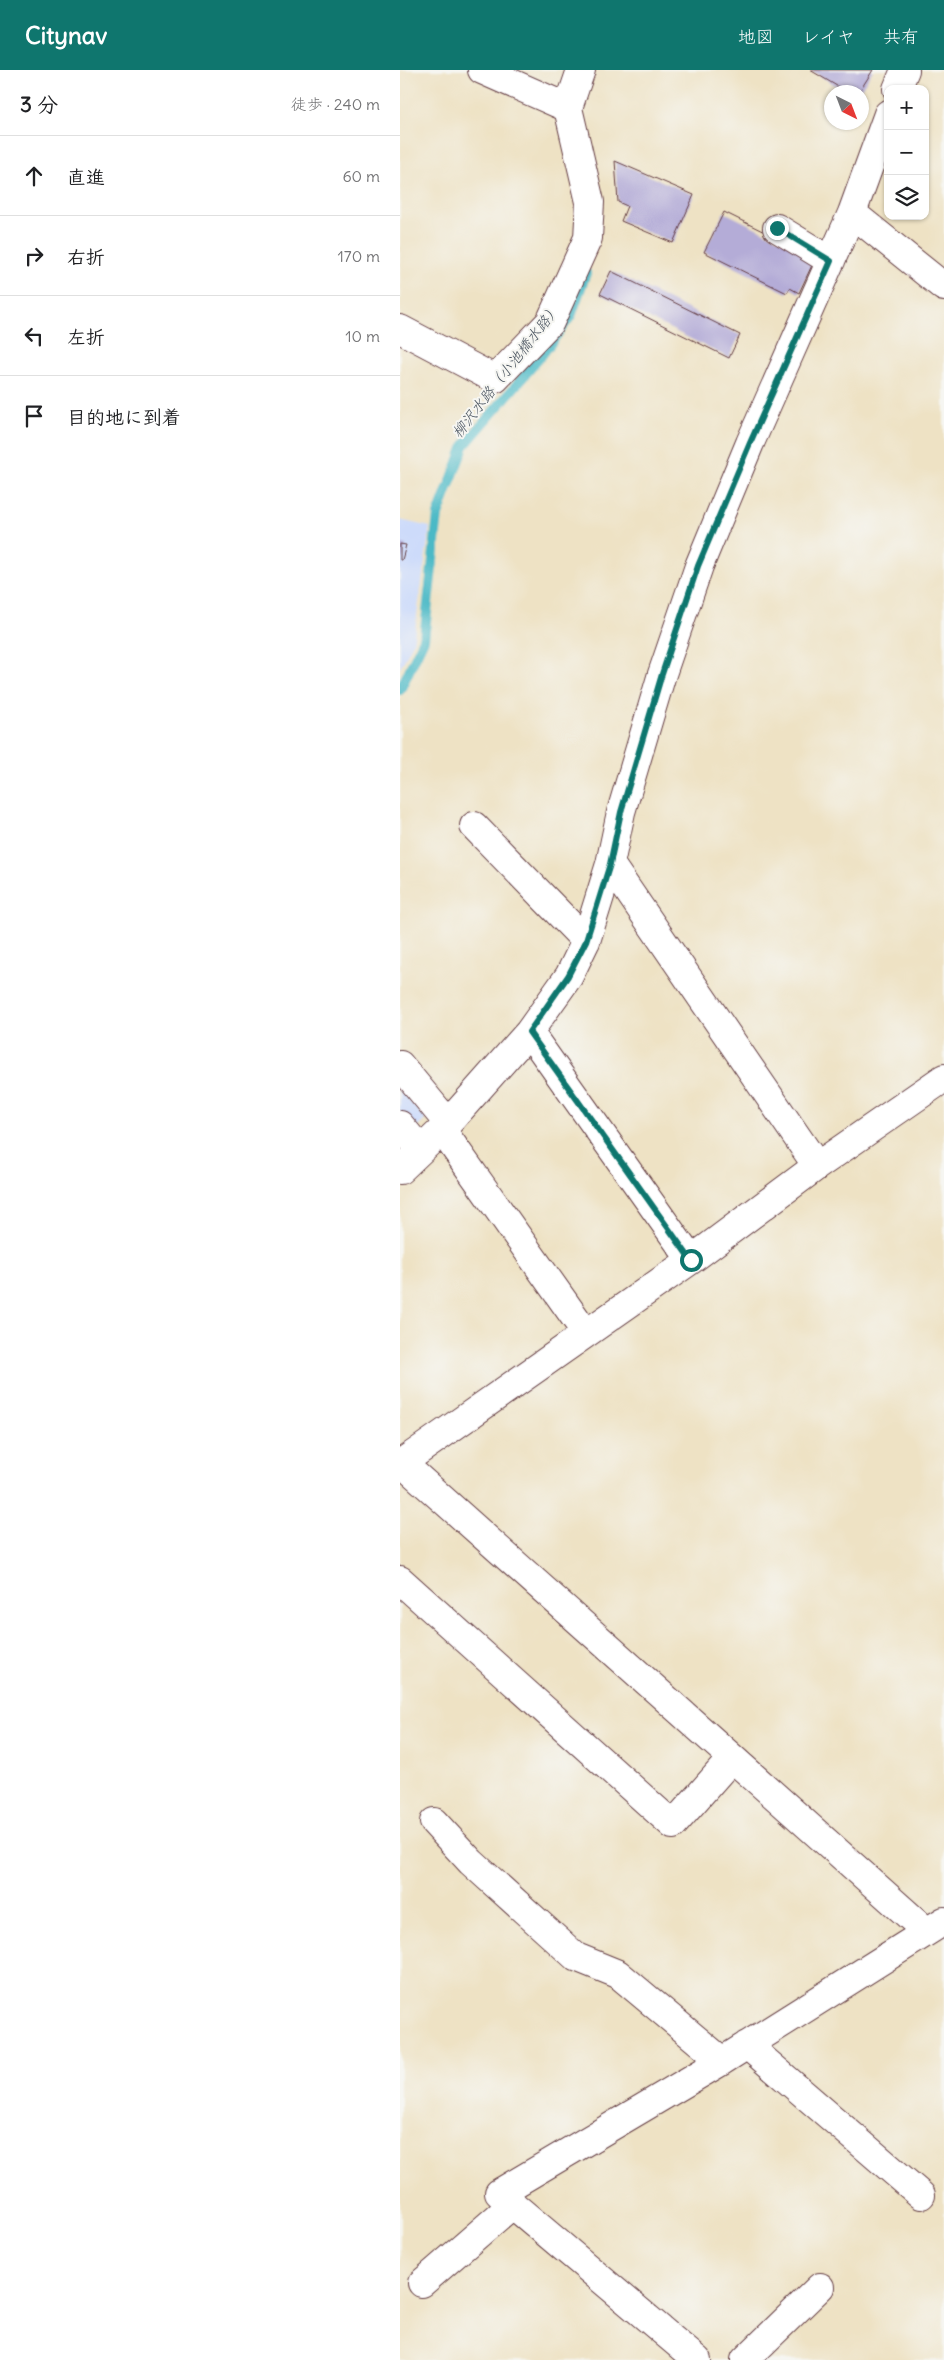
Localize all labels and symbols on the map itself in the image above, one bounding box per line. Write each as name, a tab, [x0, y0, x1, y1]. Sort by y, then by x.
north arrow	[824, 85, 869, 130]
route end	[766, 217, 789, 240]
water label: 柳沢水路（小池橋水路）	[447, 300, 564, 442]
route start	[680, 1249, 703, 1272]

